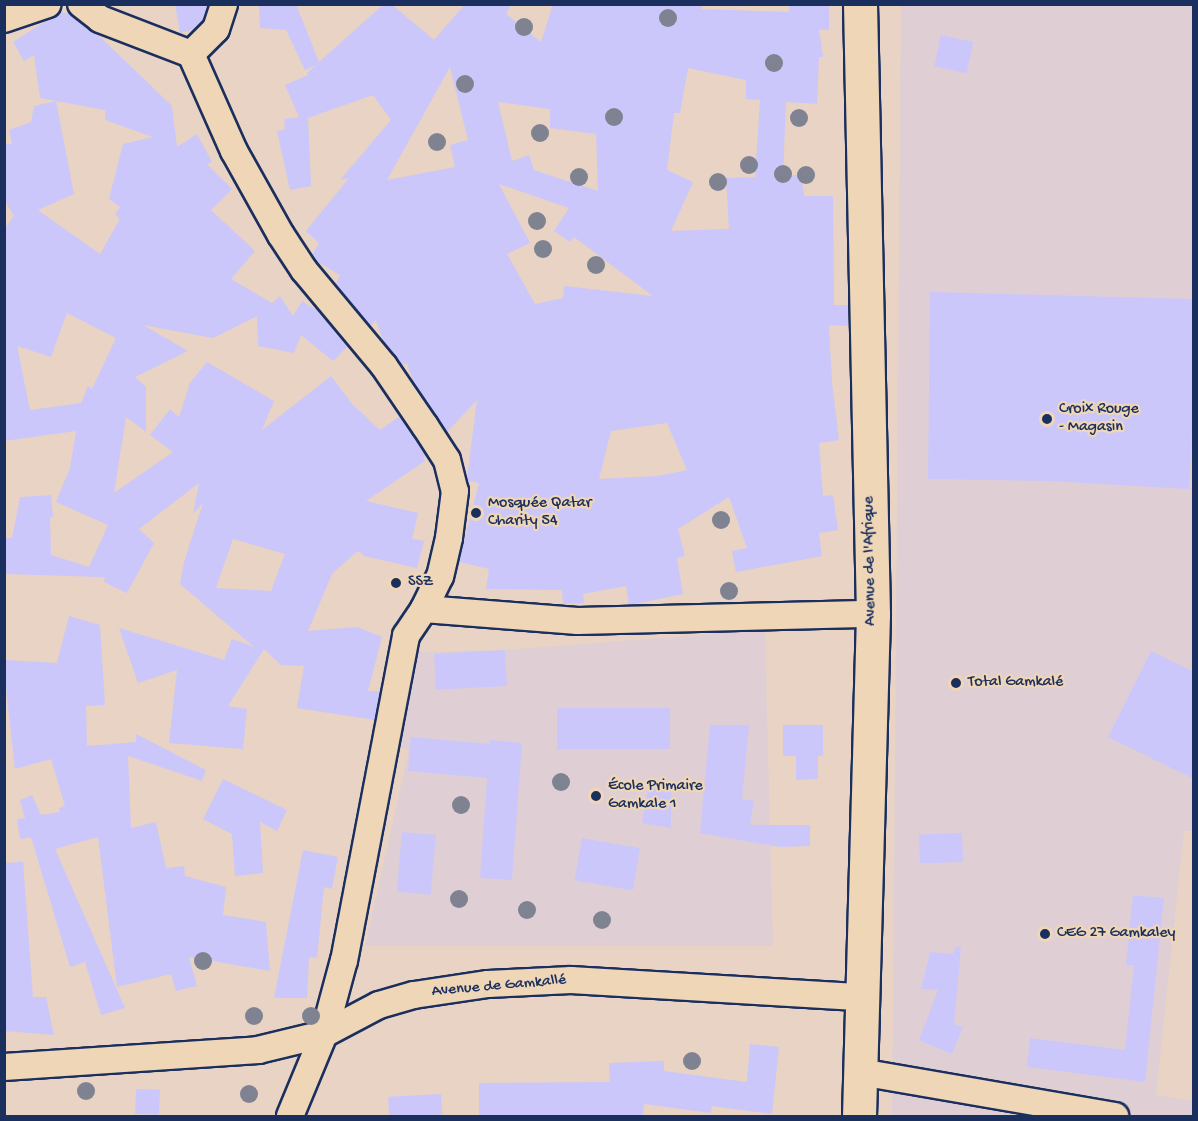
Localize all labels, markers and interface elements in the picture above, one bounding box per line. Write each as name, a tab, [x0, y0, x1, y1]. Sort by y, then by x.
place label: Croix Rouge - Magasin	[1059, 400, 1139, 438]
marker: Croix Rouge - Magasin	[1040, 412, 1054, 426]
place label: Mosquée Qatar Charity 54	[488, 494, 591, 532]
street label: Avenue de l'Afrique	[860, 496, 882, 626]
marker: Mosquée Qatar Charity 54	[469, 506, 483, 520]
place label: SSZ	[408, 573, 433, 593]
marker: SSZ	[389, 576, 403, 590]
place label: Total Gamkalé	[968, 673, 1063, 693]
marker: Total Gamkalé	[949, 676, 963, 690]
place label: École Primaire Gamkale 1	[608, 777, 703, 815]
marker: École Primaire Gamkale 1	[589, 789, 603, 803]
place label: CEG 27 Gamkaley	[1057, 924, 1175, 944]
marker: CEG 27 Gamkaley	[1038, 927, 1052, 941]
street label: Avenue de Gamkallé	[431, 972, 567, 1002]

